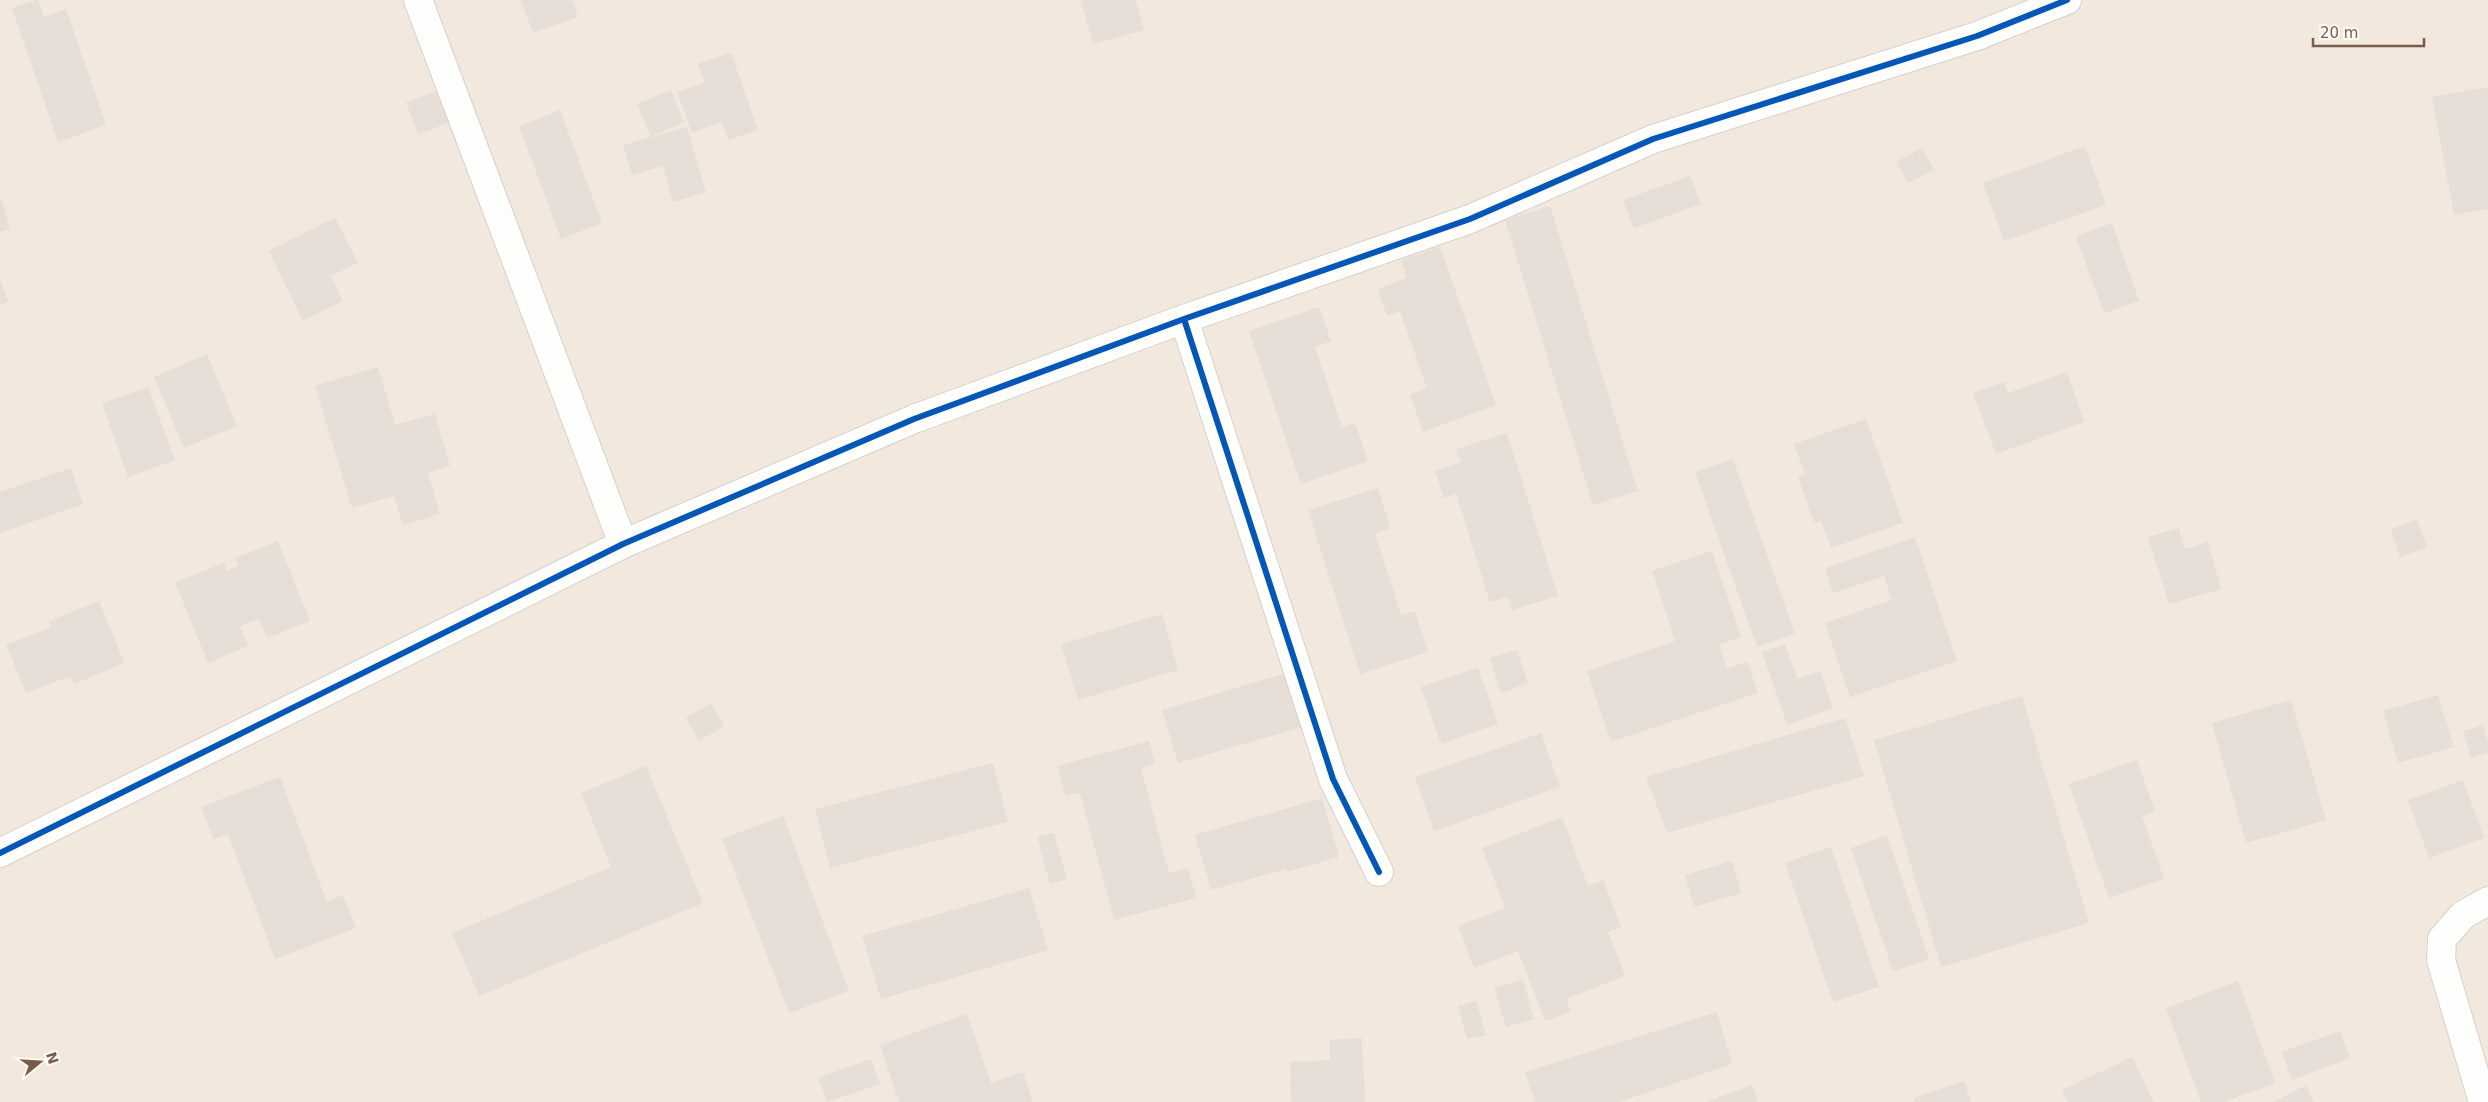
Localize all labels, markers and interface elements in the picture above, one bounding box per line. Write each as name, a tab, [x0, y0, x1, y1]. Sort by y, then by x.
scale bar	[2313, 15, 2424, 47]
text: 20 m	[2320, 24, 2358, 42]
north arrow	[15, 1037, 65, 1087]
text: N	[43, 1050, 62, 1066]

